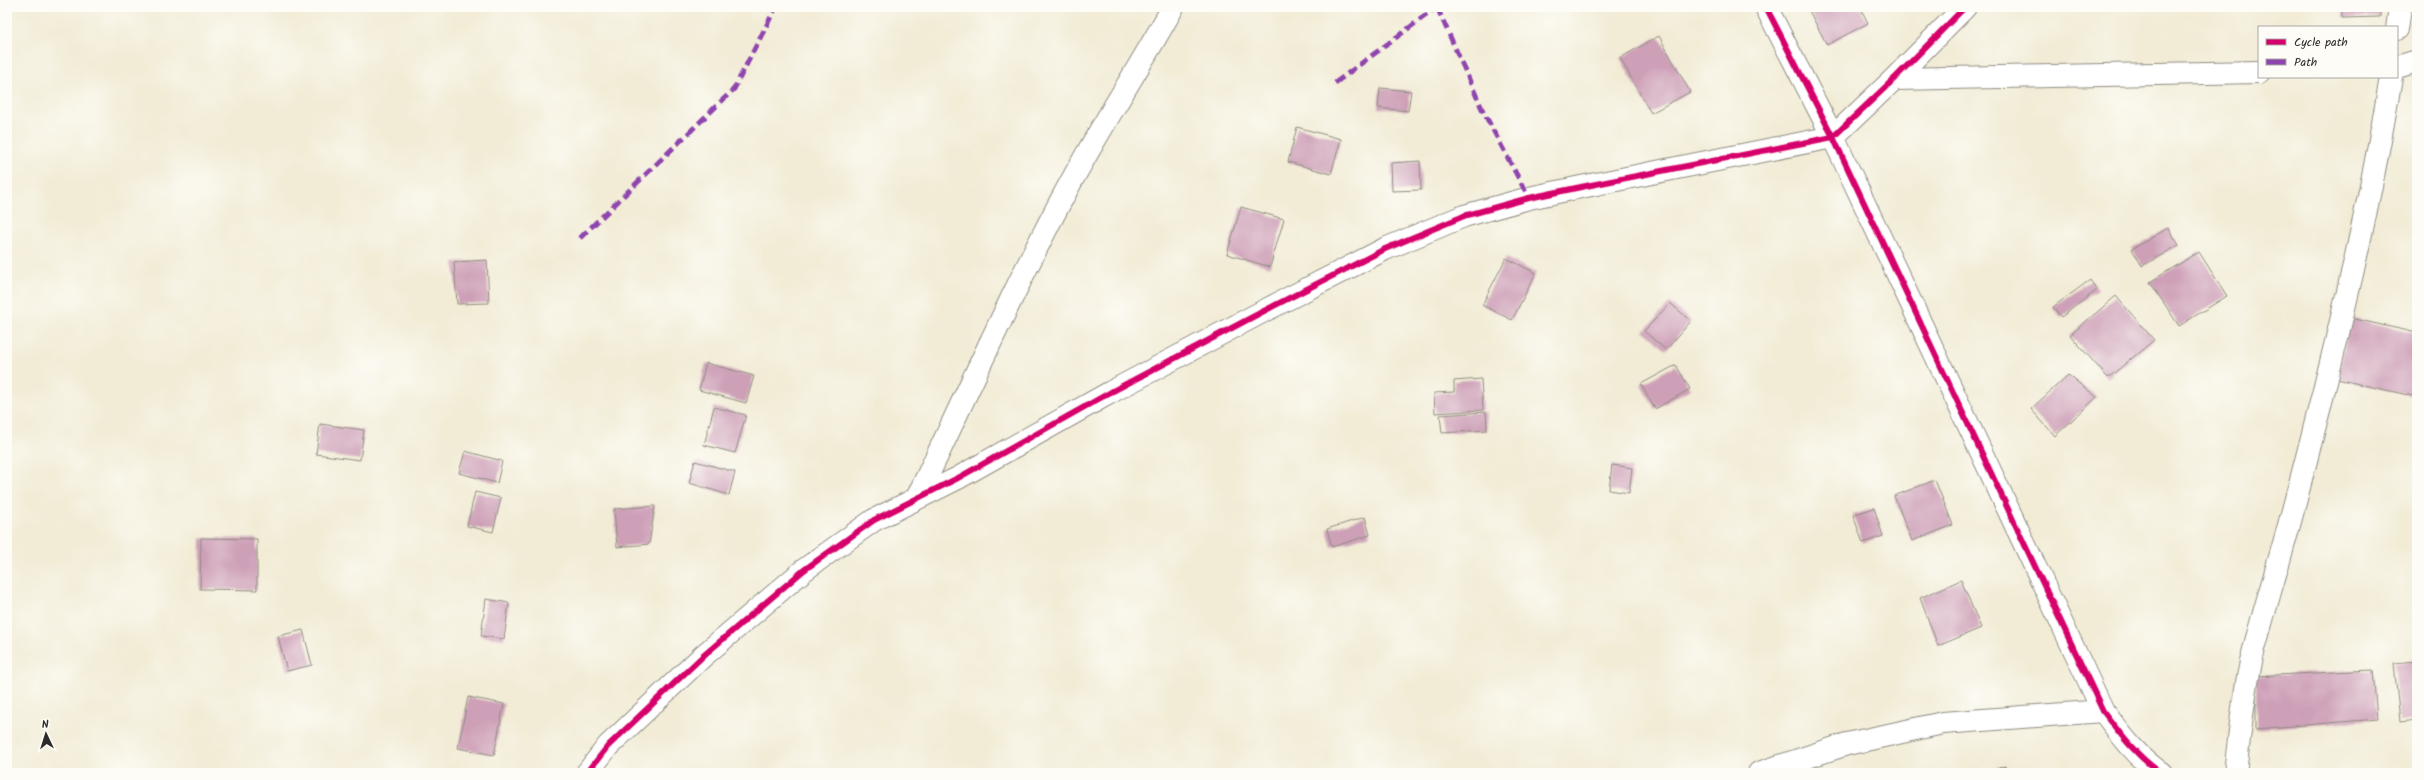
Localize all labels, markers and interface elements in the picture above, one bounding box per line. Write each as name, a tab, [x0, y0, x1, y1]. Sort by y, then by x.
legend	[2258, 26, 2398, 78]
text: Cycle path	[2294, 33, 2348, 52]
text: Path	[2294, 53, 2317, 72]
north arrow	[26, 714, 66, 754]
text: N	[41, 716, 50, 734]

